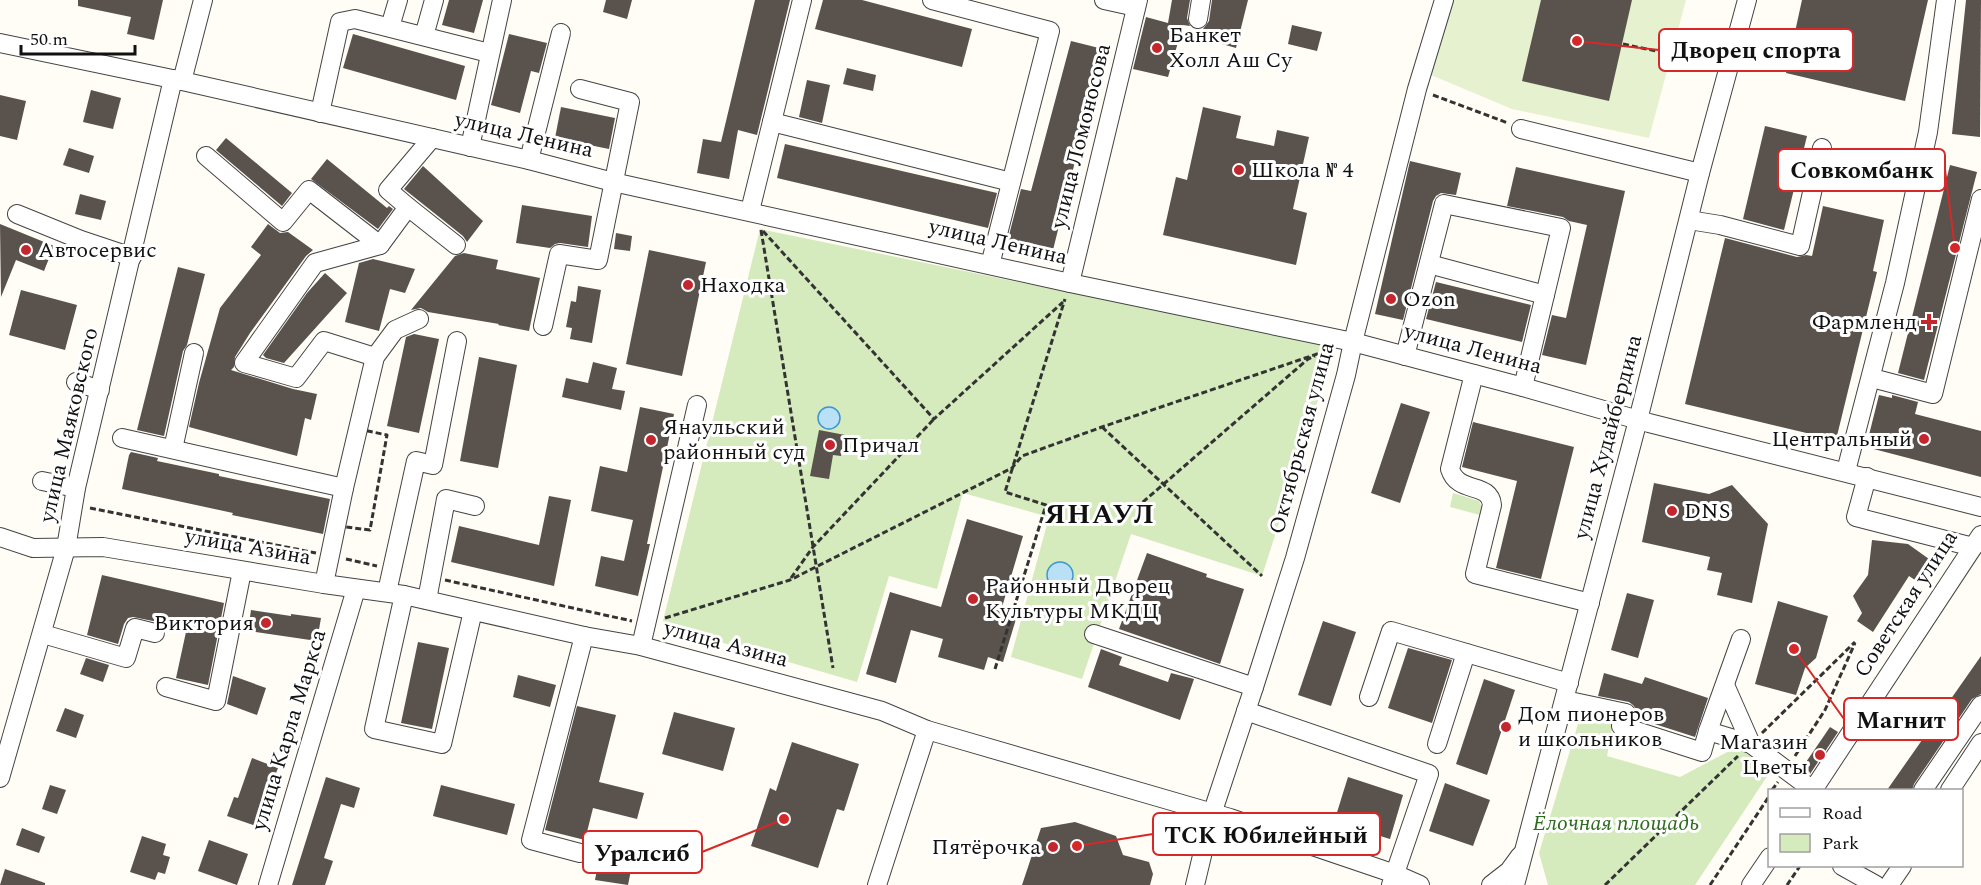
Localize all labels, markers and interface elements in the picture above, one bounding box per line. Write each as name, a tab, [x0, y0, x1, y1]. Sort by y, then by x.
scale bar	[21, 18, 135, 56]
place label: Банкет Холл Аш Су	[1169, 19, 1293, 77]
text: 50 m	[30, 26, 68, 53]
callout: Дворец спорта	[1659, 29, 1853, 71]
text: Дворец спорта	[1671, 33, 1841, 69]
street label: улица Ломоносова	[1042, 40, 1120, 233]
marker: Банкет Холл Аш Су	[1150, 41, 1164, 55]
street label: улица Ленина	[450, 103, 597, 167]
callout: Совкомбанк	[1778, 149, 1945, 191]
text: Совкомбанк	[1790, 153, 1934, 189]
place label: Школа № 4	[1251, 154, 1354, 187]
marker: Школа № 4	[1232, 163, 1246, 177]
street label: улица Ленина	[924, 210, 1071, 274]
place label: Автосервис	[38, 234, 157, 267]
marker: Автосервис	[19, 243, 33, 257]
place label: Находка	[700, 269, 786, 302]
marker: Находка	[681, 278, 695, 292]
place label: Ozon	[1403, 283, 1456, 316]
marker: Ozon	[1384, 292, 1398, 306]
place label: Фармленд	[1812, 306, 1917, 339]
street label: улица Ленина	[1399, 315, 1546, 383]
marker: Фармленд	[1922, 315, 1936, 329]
street label: улица Маяковского	[30, 324, 107, 527]
street label: улица Худайбердина	[1564, 331, 1651, 544]
street label: Октябрьская улица	[1260, 338, 1344, 538]
place label: Янаульский районный суд	[663, 411, 805, 469]
place label: Центральный	[1772, 423, 1912, 456]
place label: Причал	[842, 429, 919, 462]
marker: Центральный	[1917, 432, 1931, 446]
marker: Янаульский районный суд	[644, 433, 658, 447]
marker: Причал	[823, 438, 837, 452]
district label: ЯНАУЛ	[1044, 493, 1156, 536]
place label: DNS	[1684, 495, 1730, 528]
marker: DNS	[1665, 504, 1679, 518]
street label: улица Азина	[181, 519, 314, 574]
street label: Советская улица	[1846, 523, 1966, 684]
place label: Районный Дворец Культуры МКДЦ	[985, 570, 1170, 628]
marker: Районный Дворец Культуры МКДЦ	[966, 592, 980, 606]
place label: Виктория	[154, 607, 254, 640]
street label: улица Азина	[659, 611, 792, 677]
marker: Виктория	[259, 616, 273, 630]
street label: улица Карла Маркса	[242, 625, 335, 836]
place label: Дом пионеров и школьников	[1518, 698, 1664, 756]
callout: Магнит	[1844, 698, 1958, 740]
text: Магнит	[1856, 703, 1946, 739]
marker: Дом пионеров и школьников	[1499, 720, 1513, 734]
place label: Магазин Цветы	[1719, 726, 1808, 784]
marker: Магазин Цветы	[1813, 748, 1827, 762]
legend	[1768, 789, 1963, 867]
text: Road	[1822, 800, 1863, 827]
park label: Ёлочная площадь	[1533, 807, 1699, 840]
callout: ТСК Юбилейный	[1153, 813, 1380, 855]
text: ТСК Юбилейный	[1164, 818, 1368, 854]
text: Park	[1822, 830, 1859, 857]
callout: Уралсиб	[583, 831, 702, 873]
place label: Пятёрочка	[931, 831, 1041, 864]
text: Уралсиб	[594, 836, 690, 872]
marker: Пятёрочка	[1046, 840, 1060, 854]

